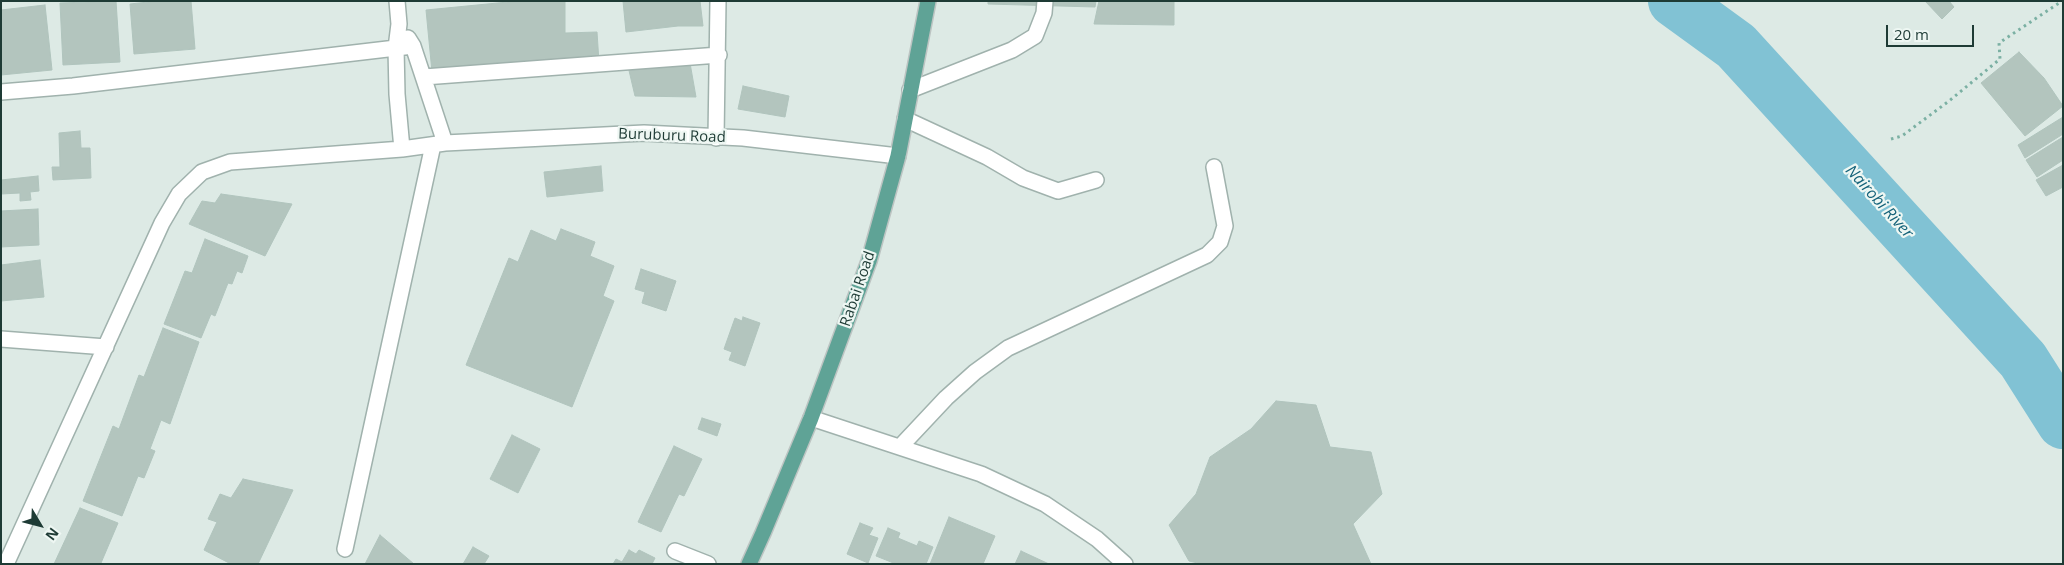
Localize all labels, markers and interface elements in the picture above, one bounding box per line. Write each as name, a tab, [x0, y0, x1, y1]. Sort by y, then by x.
scale bar	[1889, 15, 1976, 47]
text: 20 m	[1894, 24, 1929, 44]
street label: Buruburu Road	[618, 125, 726, 147]
water label: Nairobi River	[1841, 161, 1917, 243]
street label: Rabai Road	[837, 249, 879, 329]
north arrow	[15, 500, 65, 550]
text: N	[41, 524, 63, 545]

